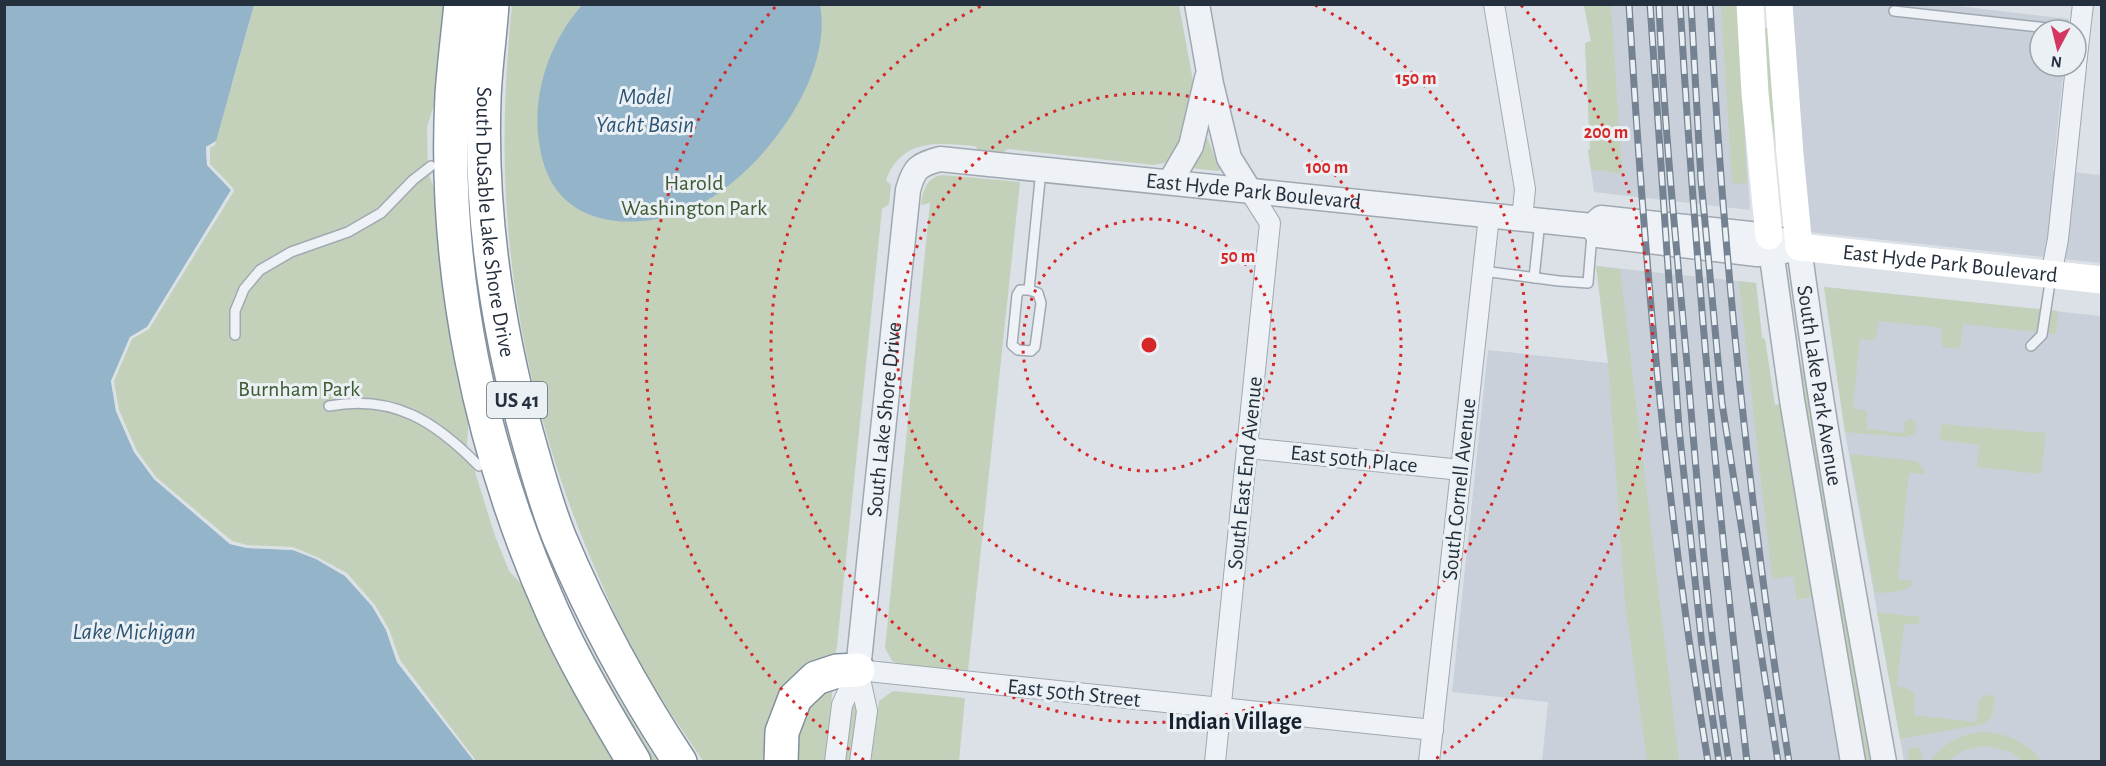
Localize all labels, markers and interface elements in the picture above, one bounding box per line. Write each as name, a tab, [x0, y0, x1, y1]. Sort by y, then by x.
north arrow	[2028, 18, 2088, 78]
text: N	[2050, 53, 2063, 71]
text: 150 m	[1396, 70, 1436, 88]
water label: Model Yacht Basin	[596, 85, 694, 137]
street label: South DuSable Lake Shore Drive	[472, 86, 519, 359]
text: 200 m	[1584, 124, 1628, 142]
text: 100 m	[1306, 159, 1348, 177]
street label: East Hyde Park Boulevard	[1145, 169, 1362, 213]
park label: Harold Washington Park	[621, 172, 767, 219]
street label: East Hyde Park Boulevard	[1842, 241, 2059, 286]
text: 50 m	[1221, 248, 1255, 266]
street label: South Lake Park Avenue	[1793, 284, 1846, 487]
street label: South Lake Shore Drive	[863, 321, 905, 518]
centre of rings	[1139, 335, 1159, 355]
street label: South East End Avenue	[1224, 375, 1266, 571]
park label: Burnham Park	[238, 378, 360, 400]
road number: US 41	[487, 382, 547, 418]
street label: South Cornell Avenue	[1439, 397, 1479, 581]
street label: East 50th Place	[1289, 441, 1419, 477]
water label: Lake Michigan	[72, 620, 196, 644]
street label: East 50th Street	[1006, 675, 1142, 711]
district label: Indian Village	[1168, 710, 1302, 734]

